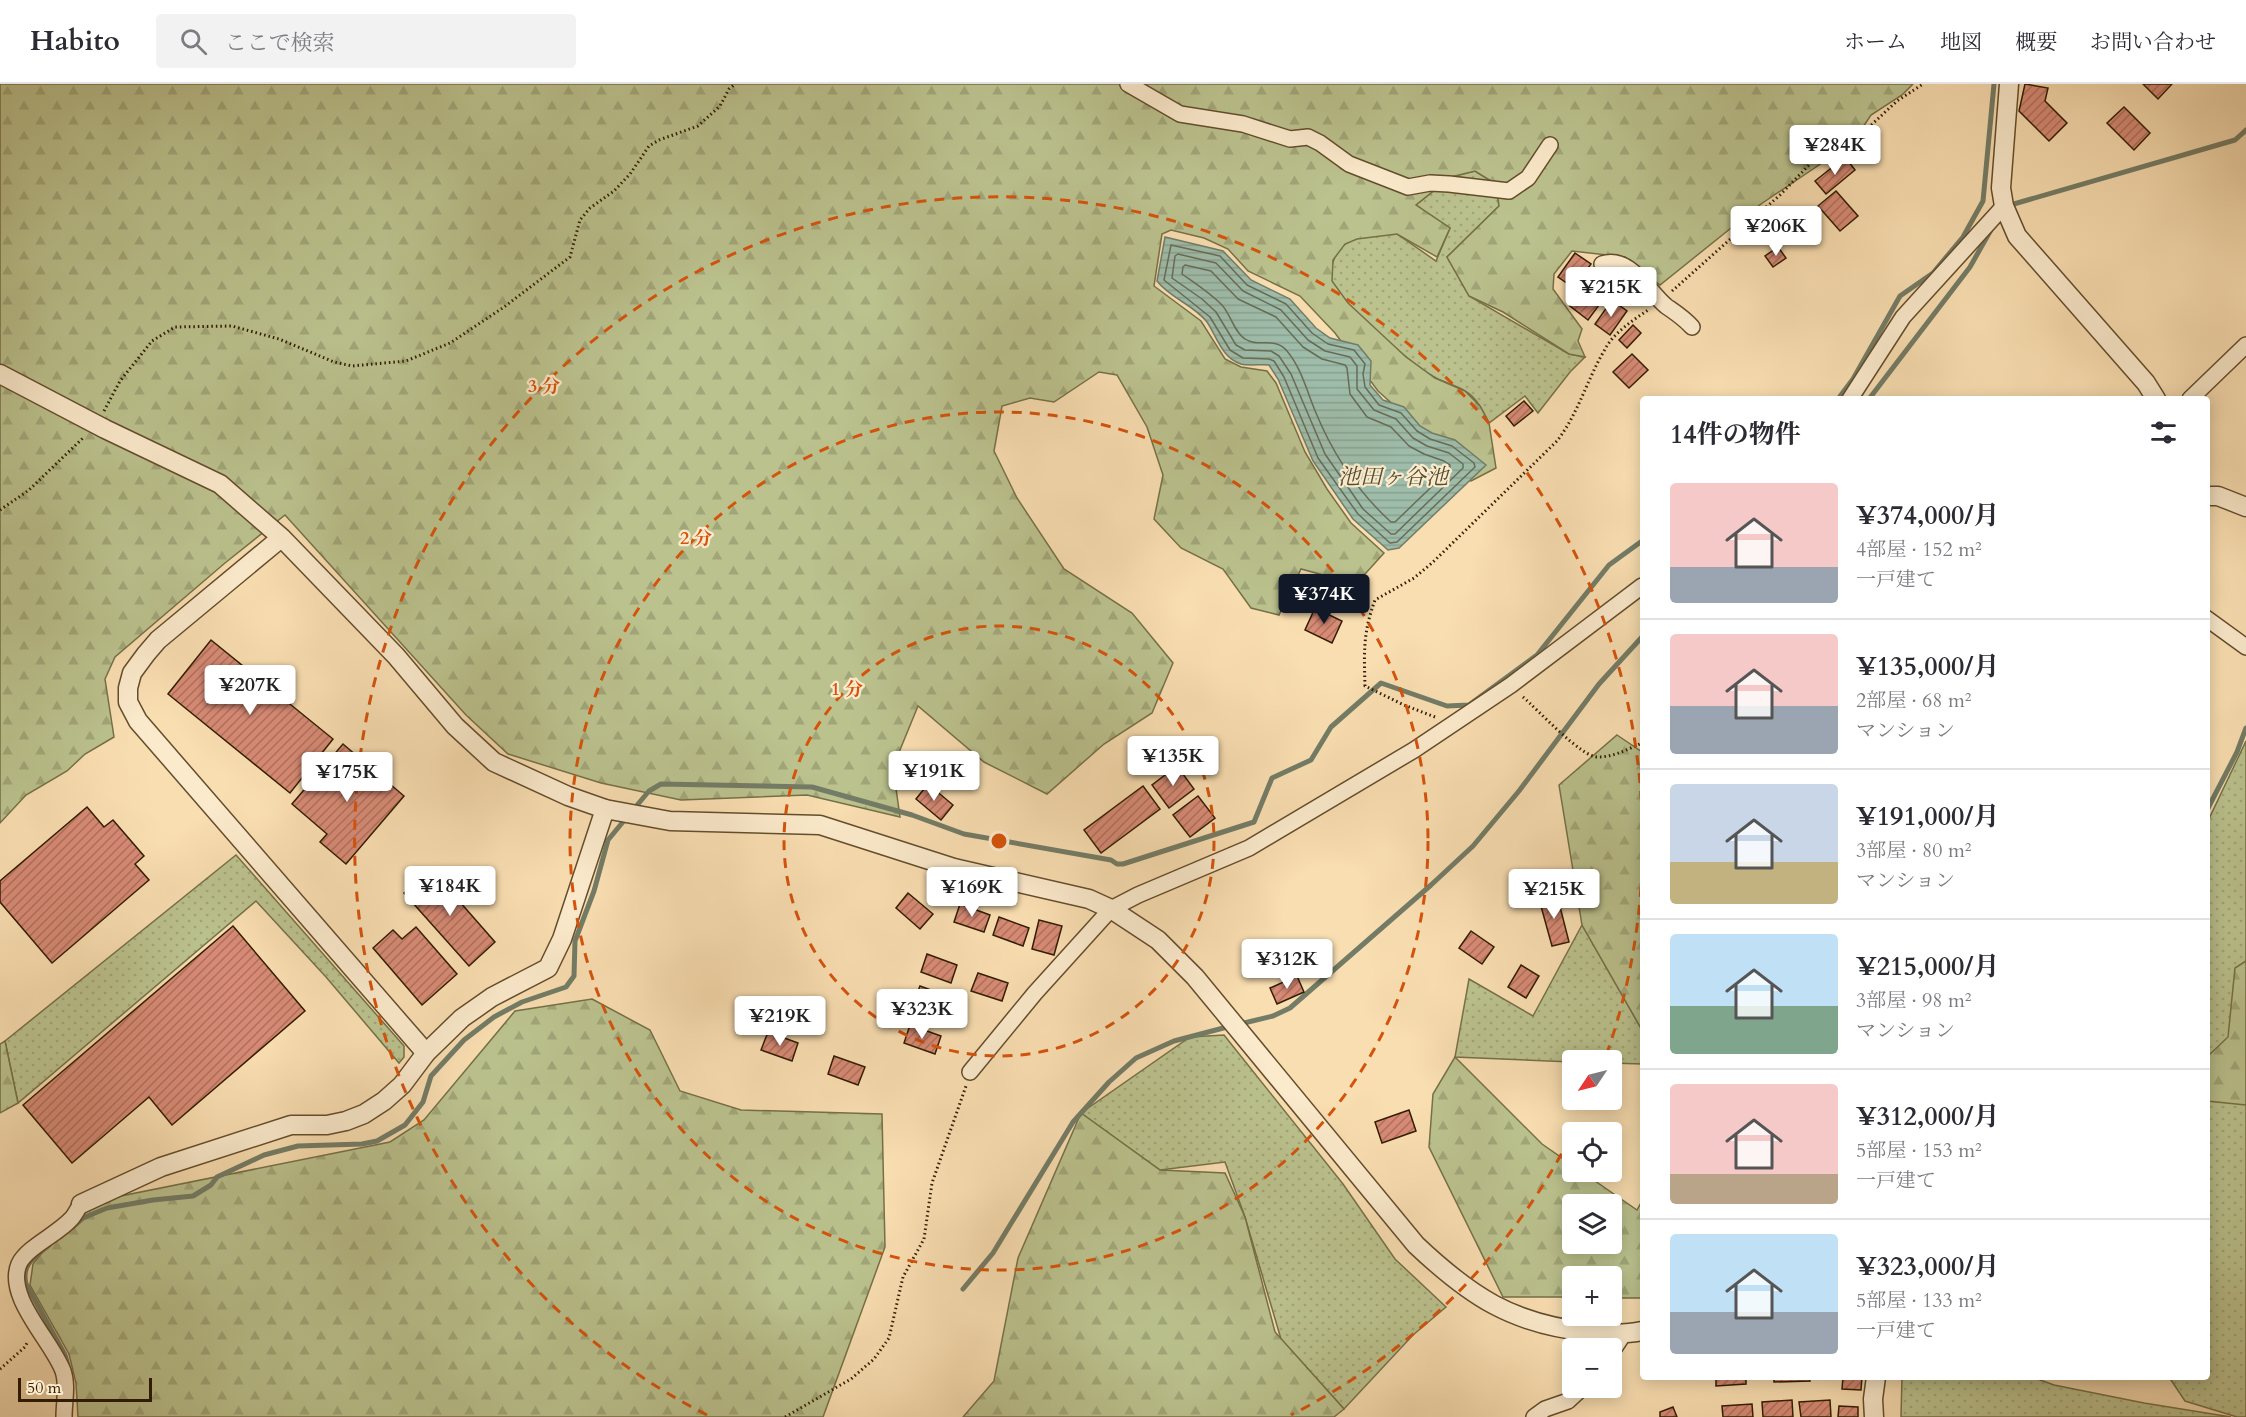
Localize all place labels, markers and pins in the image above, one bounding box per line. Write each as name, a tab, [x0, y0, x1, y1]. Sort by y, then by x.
pin: ¥284K	[1793, 125, 1877, 176]
pin: ¥206K	[1734, 206, 1818, 257]
pin: ¥215K	[1569, 267, 1653, 318]
pin: ¥374K	[1282, 574, 1366, 625]
pin: ¥207K	[208, 665, 292, 716]
pin: ¥135K	[1131, 736, 1215, 787]
pin: ¥191K	[892, 751, 976, 802]
pin: ¥175K	[305, 752, 389, 803]
centre of rings	[989, 831, 1009, 851]
pin: ¥184K	[408, 866, 492, 917]
pin: ¥169K	[930, 867, 1014, 918]
pin: ¥215K	[1512, 869, 1596, 920]
pin: ¥312K	[1245, 939, 1329, 990]
pin: ¥323K	[880, 989, 964, 1040]
pin: ¥219K	[738, 996, 822, 1047]

